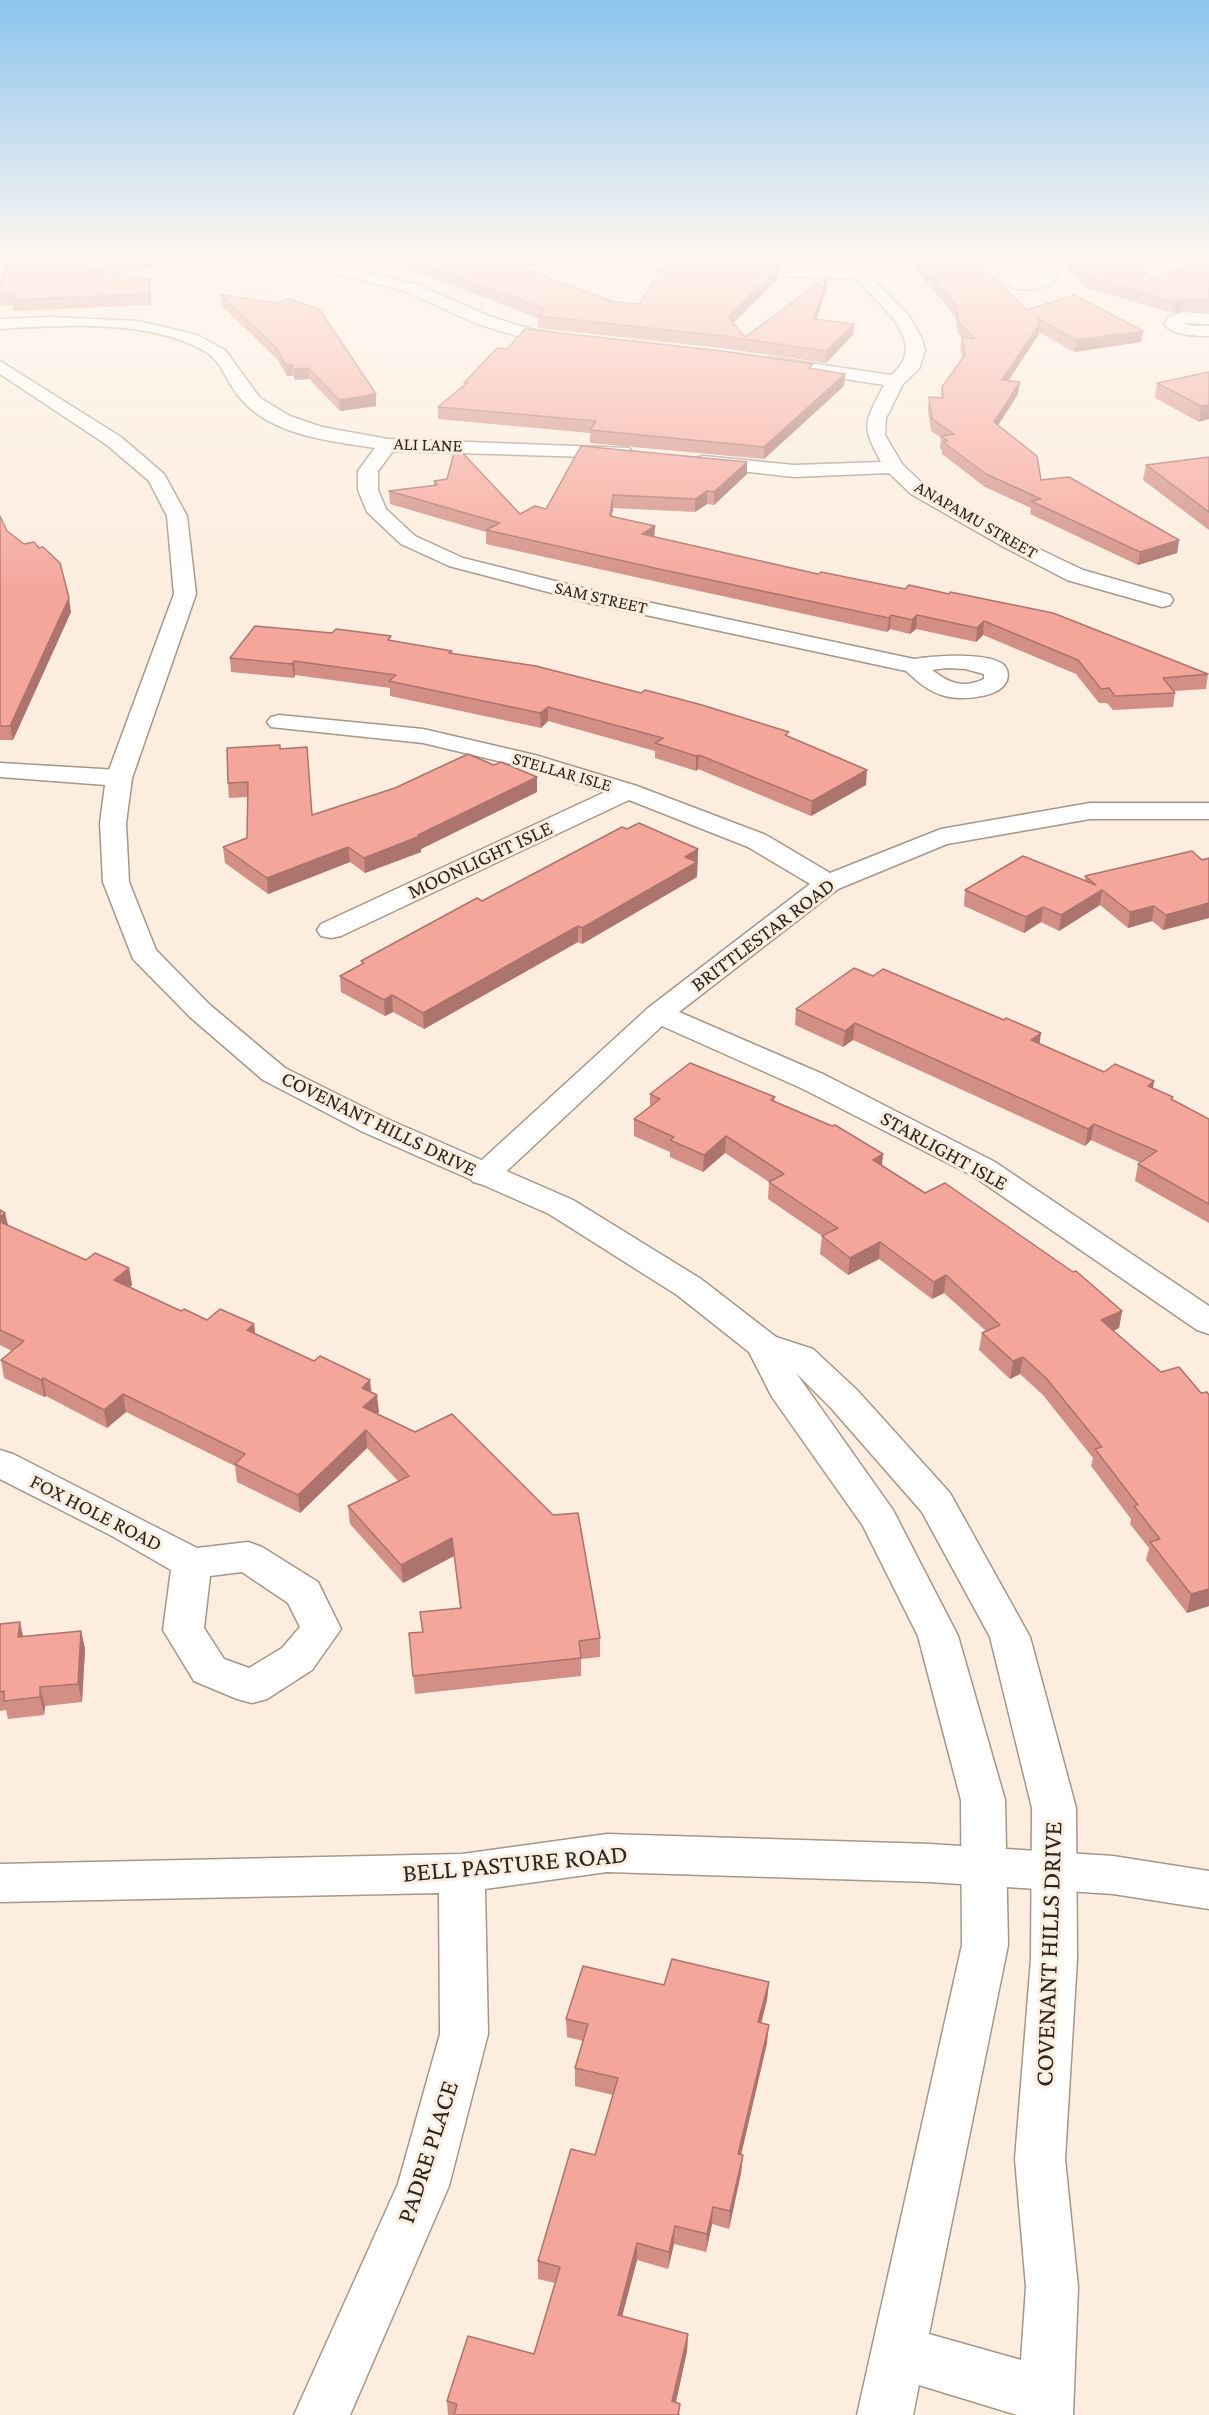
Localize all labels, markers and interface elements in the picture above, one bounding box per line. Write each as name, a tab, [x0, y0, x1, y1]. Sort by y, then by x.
street label: ALI LANE	[393, 433, 463, 457]
street label: ANAPAMU STREET	[911, 476, 1041, 564]
street label: SAM STREET	[553, 577, 649, 619]
street label: STELLAR ISLE	[510, 748, 614, 796]
street label: MOONLIGHT ISLE	[404, 815, 556, 905]
street label: BRITTLESTAR ROAD	[686, 873, 840, 997]
street label: COVENANT HILLS DRIVE	[277, 1066, 481, 1182]
street label: STARLIGHT ISLE	[876, 1106, 1012, 1196]
street label: FOX HOLE ROAD	[26, 1469, 166, 1557]
street label: COVENANT HILLS DRIVE	[1029, 1821, 1069, 2087]
street label: BELL PASTURE ROAD	[401, 1839, 629, 1889]
street label: PADRE PLACE	[390, 2077, 466, 2227]

